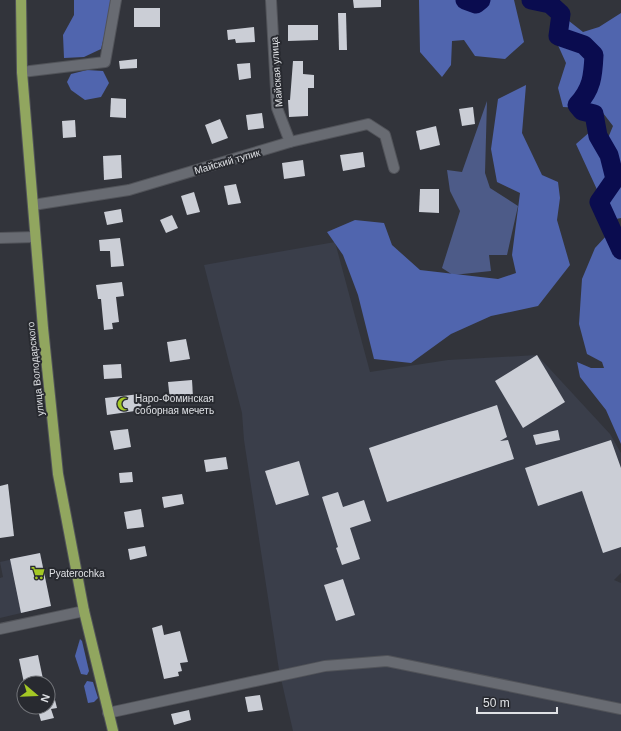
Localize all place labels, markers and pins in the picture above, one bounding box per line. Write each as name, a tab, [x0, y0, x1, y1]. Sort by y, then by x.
place label: Наро-Фоминская соборная мечеть	[135, 393, 214, 416]
mosque icon: Наро-Фоминская соборная мечеть	[116, 396, 132, 412]
supermarket icon: Pyaterochka	[30, 565, 46, 581]
place label: Pyaterochka	[49, 568, 105, 579]

